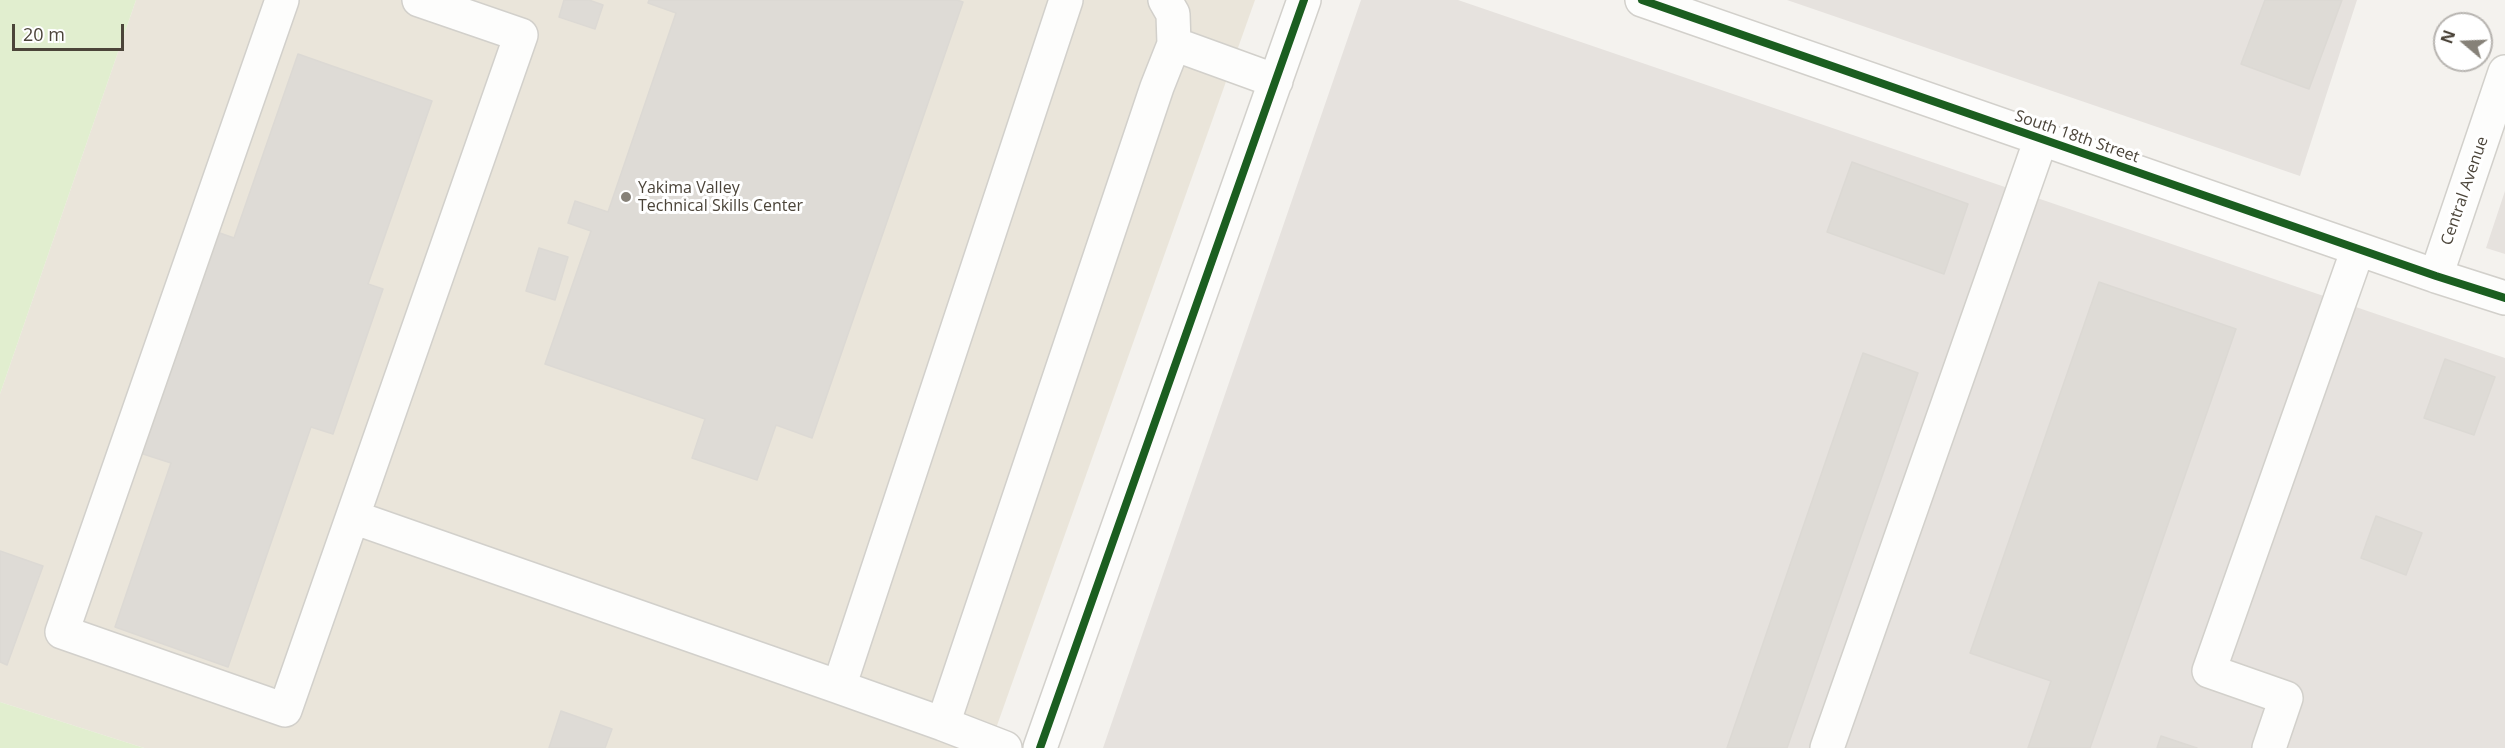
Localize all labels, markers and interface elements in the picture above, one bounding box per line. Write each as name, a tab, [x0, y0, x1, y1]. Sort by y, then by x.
scale bar	[15, 12, 128, 50]
north arrow	[2433, 12, 2493, 72]
text: 20 m	[23, 22, 65, 46]
text: N	[2435, 27, 2460, 47]
street label: South 18th Street	[2012, 107, 2142, 167]
street label: Central Avenue	[2437, 134, 2493, 248]
place label: Yakima Valley Technical Skills Center	[638, 178, 803, 216]
marker: Yakima Valley Technical Skills Center	[619, 190, 633, 204]

